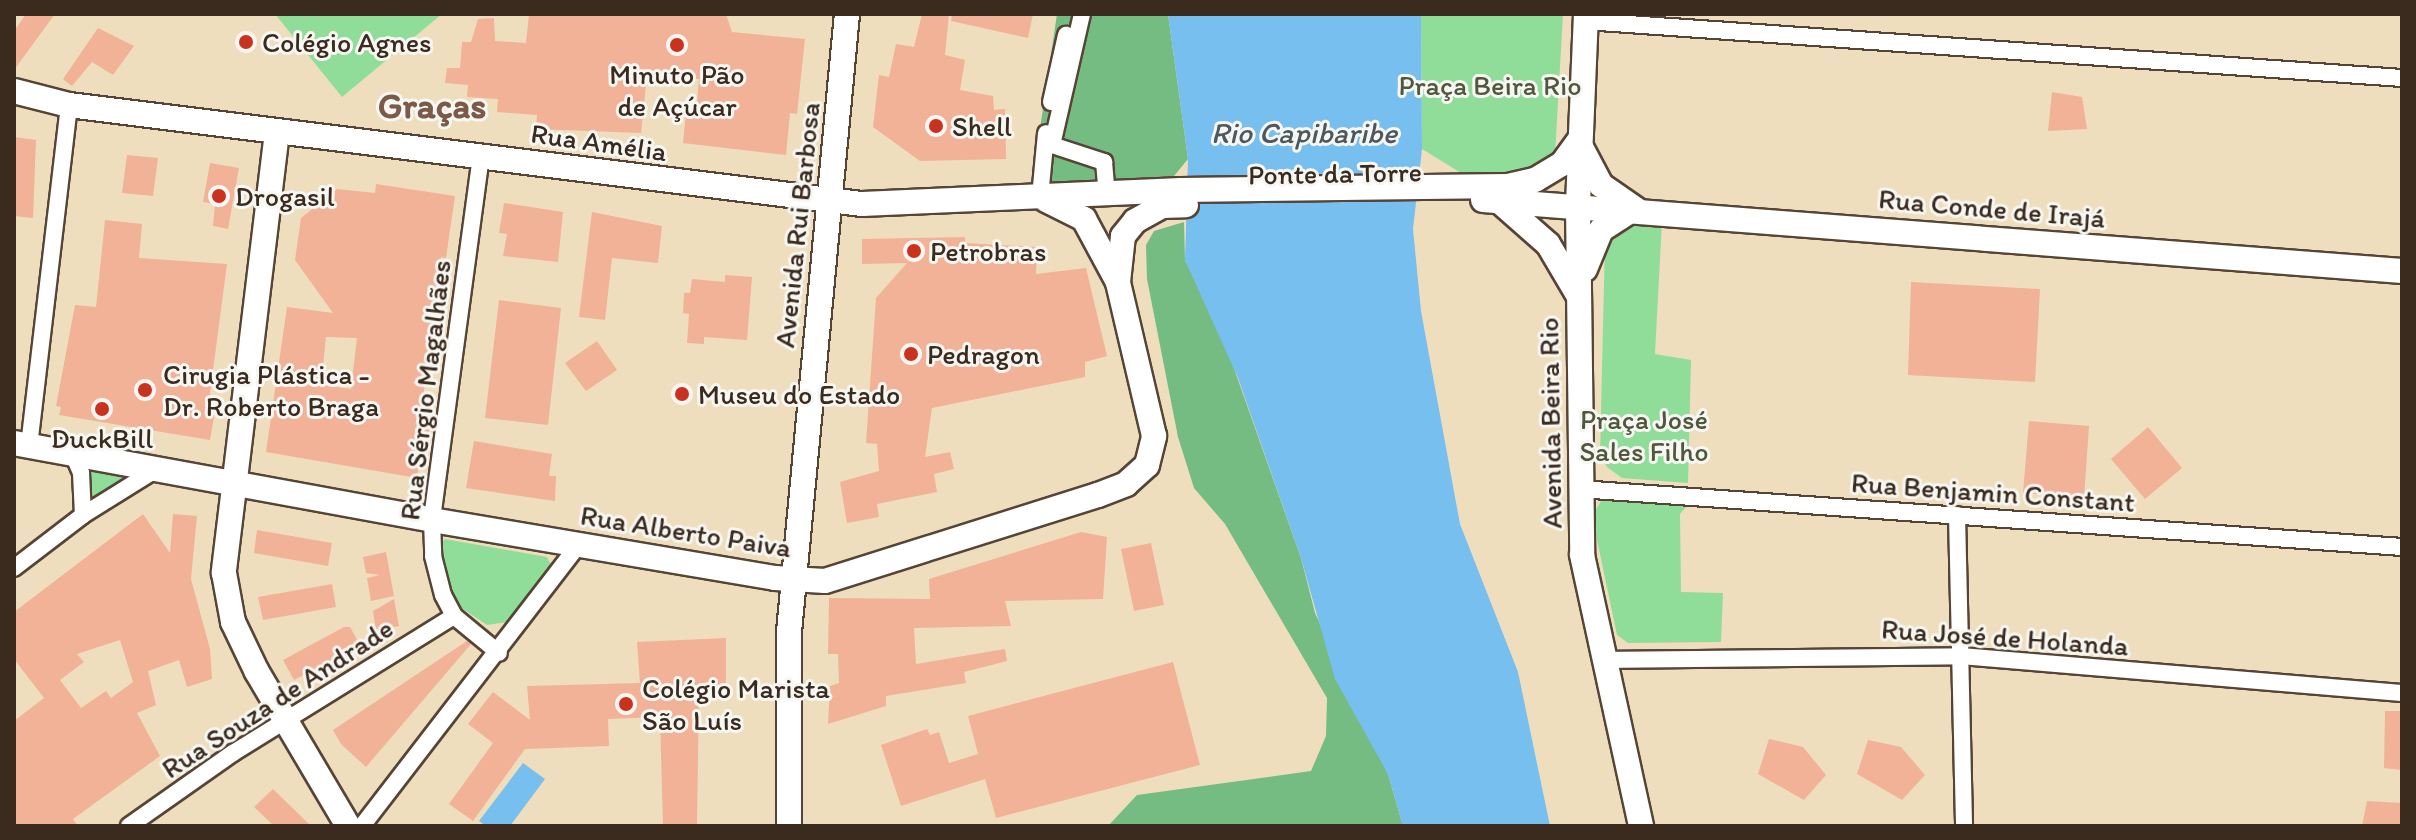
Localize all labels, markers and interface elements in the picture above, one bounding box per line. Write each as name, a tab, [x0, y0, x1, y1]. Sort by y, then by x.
place label: Colégio Agnes	[262, 25, 431, 59]
marker: Colégio Agnes	[237, 33, 255, 51]
marker: Minuto Pão de Açúcar	[668, 36, 686, 54]
place label: Minuto Pão de Açúcar	[609, 57, 745, 123]
park label: Praça Beira Rio	[1398, 68, 1582, 102]
district label: Graças	[378, 84, 486, 128]
street label: Avenida Rui Barbosa	[767, 100, 827, 350]
place label: Shell	[952, 109, 1012, 143]
water label: Rio Capibaribe	[1211, 115, 1397, 151]
street label: Rua Amélia	[529, 116, 669, 168]
marker: Shell	[927, 117, 945, 135]
street label: Ponte da Torre	[1248, 155, 1422, 191]
place label: Drogasil	[235, 179, 335, 213]
street label: Rua Conde de Irajá	[1877, 181, 2107, 235]
marker: Drogasil	[210, 187, 228, 205]
place label: Petrobras	[930, 234, 1047, 268]
marker: Petrobras	[905, 242, 923, 260]
street label: Rua Sérgio Magalhães	[392, 258, 458, 522]
street label: Avenida Beira Rio	[1531, 317, 1569, 529]
place label: Pedragon	[927, 337, 1040, 371]
marker: Pedragon	[902, 345, 920, 363]
place label: Cirugia Plástica - Dr. Roberto Braga	[163, 357, 378, 423]
place label: Museu do Estado	[698, 377, 902, 411]
marker: Cirugia Plástica - Dr. Roberto Braga	[134, 379, 156, 401]
marker: Museu do Estado	[673, 385, 691, 403]
marker: DuckBill	[93, 400, 111, 418]
park label: Praça José Sales Filho	[1580, 402, 1708, 468]
place label: DuckBill	[51, 421, 153, 455]
street label: Rua Benjamin Constant	[1850, 465, 2136, 519]
street label: Rua Alberto Paiva	[578, 498, 794, 564]
street label: Rua Souza de Andrade	[155, 610, 399, 786]
street label: Rua José de Holanda	[1881, 612, 2129, 662]
place label: Colégio Marista São Luís	[642, 671, 830, 737]
marker: Colégio Marista São Luís	[617, 695, 635, 713]

